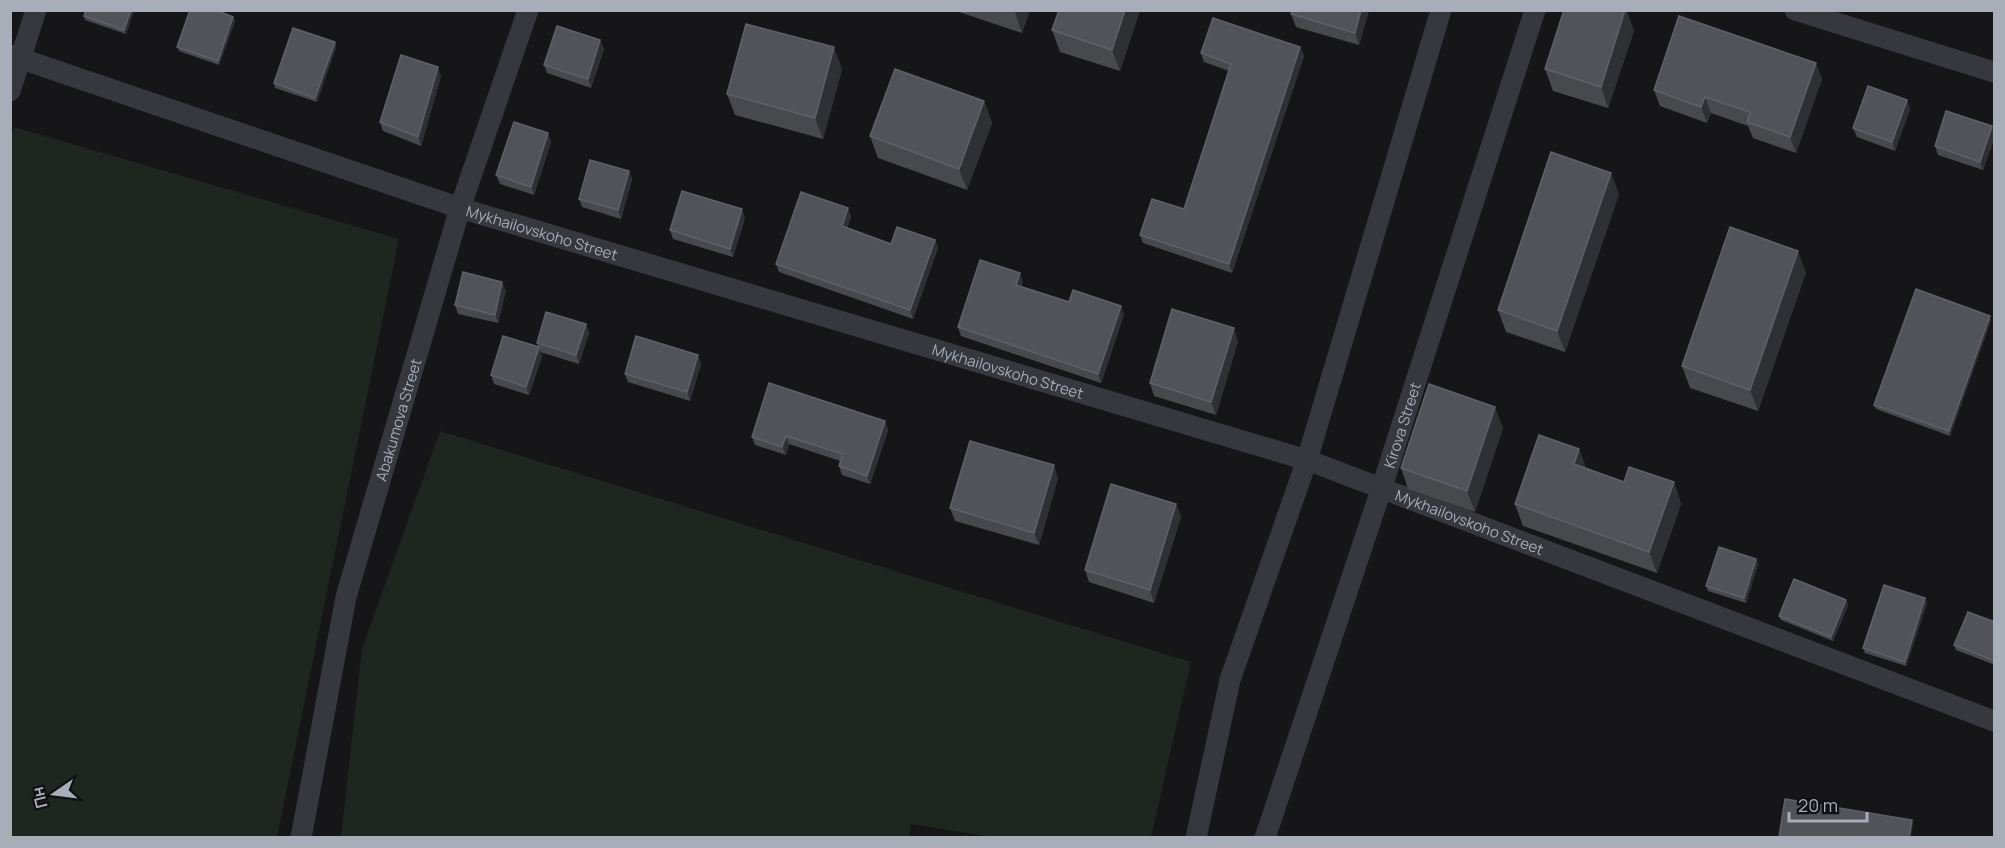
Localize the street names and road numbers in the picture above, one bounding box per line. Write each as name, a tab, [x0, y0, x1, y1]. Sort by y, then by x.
street label: Mykhailovskoho Street	[464, 200, 620, 265]
street label: Mykhailovskoho Street	[930, 339, 1086, 403]
street label: Abakumova Street	[370, 356, 426, 484]
street label: Kirova Street	[1378, 380, 1425, 471]
street label: Mykhailovskoho Street	[1392, 484, 1547, 560]

